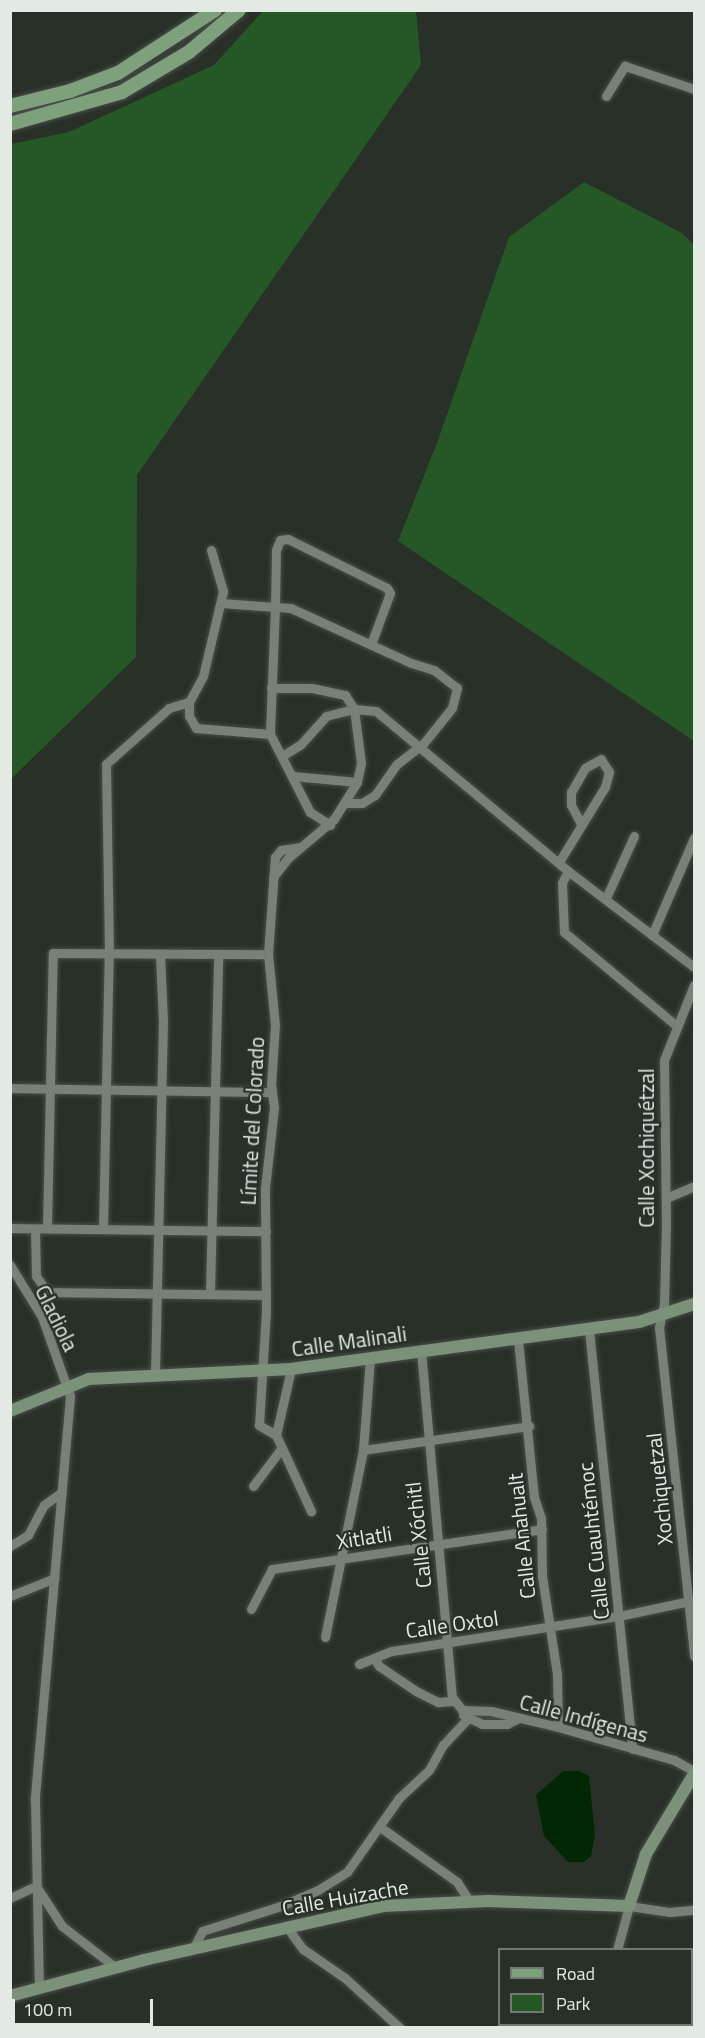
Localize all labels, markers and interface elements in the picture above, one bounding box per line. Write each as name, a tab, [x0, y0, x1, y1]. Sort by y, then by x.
street label: Límite del Colorado	[235, 1036, 269, 1206]
street label: Calle Xochiquétzal	[633, 1068, 659, 1228]
street label: Gladiola	[30, 1281, 84, 1355]
street label: Calle Malinali	[290, 1320, 408, 1362]
street label: Xochiquetzal	[641, 1432, 677, 1546]
street label: Calle Cuauhtémoc	[572, 1461, 614, 1621]
street label: Calle Anahualt	[502, 1472, 540, 1600]
street label: Calle Xóchitl	[400, 1481, 436, 1589]
street label: Xitlatli	[334, 1520, 394, 1554]
street label: Calle Oxtol	[404, 1605, 500, 1643]
street label: Calle Indígenas	[517, 1689, 651, 1747]
street label: Calle Huizache	[280, 1873, 410, 1921]
legend	[498, 1948, 693, 2026]
text: Road	[556, 1960, 595, 1987]
scale bar	[15, 1987, 156, 2025]
text: Park	[556, 1990, 590, 2017]
text: 100 m	[23, 1996, 72, 2023]

